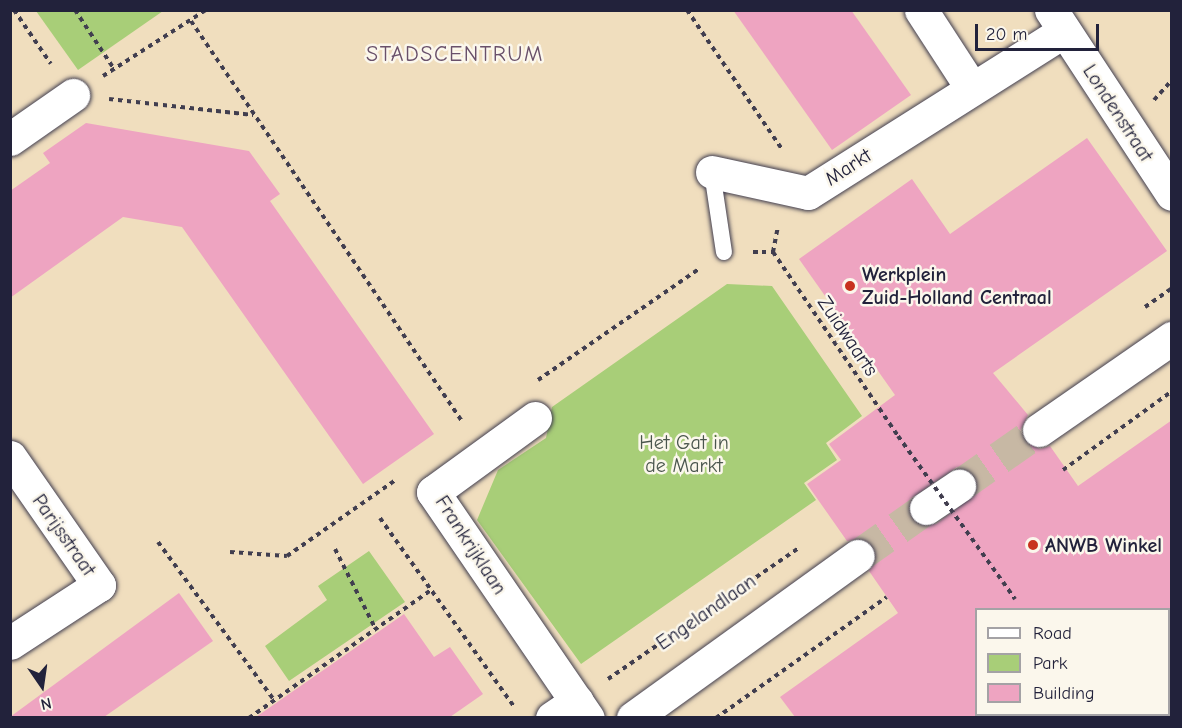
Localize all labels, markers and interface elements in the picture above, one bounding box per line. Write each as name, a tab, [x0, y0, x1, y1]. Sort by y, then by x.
scale bar	[978, 12, 1102, 50]
text: 20 m	[986, 24, 1027, 45]
district label: STADSCENTRUM	[366, 42, 544, 68]
street label: Londenstraat	[1078, 60, 1158, 166]
street label: Markt	[820, 143, 876, 191]
place label: Werkplein Zuid-Holland Centraal	[862, 262, 1052, 309]
marker: Werkplein Zuid-Holland Centraal	[843, 279, 857, 293]
street label: Zuidwaarts	[813, 291, 883, 381]
park label: Het Gat in de Markt	[639, 430, 729, 477]
street label: Parijsstraat	[27, 490, 101, 580]
street label: Frankrijklaan	[430, 491, 512, 599]
place label: ANWB Winkel	[1045, 533, 1162, 557]
marker: ANWB Winkel	[1026, 538, 1040, 552]
street label: Engelandlaan	[652, 569, 760, 655]
legend	[975, 608, 1170, 716]
text: Road	[1033, 623, 1072, 644]
text: Park	[1033, 653, 1067, 674]
north arrow	[12, 656, 72, 716]
text: Building	[1033, 683, 1095, 704]
text: N	[39, 694, 53, 713]

